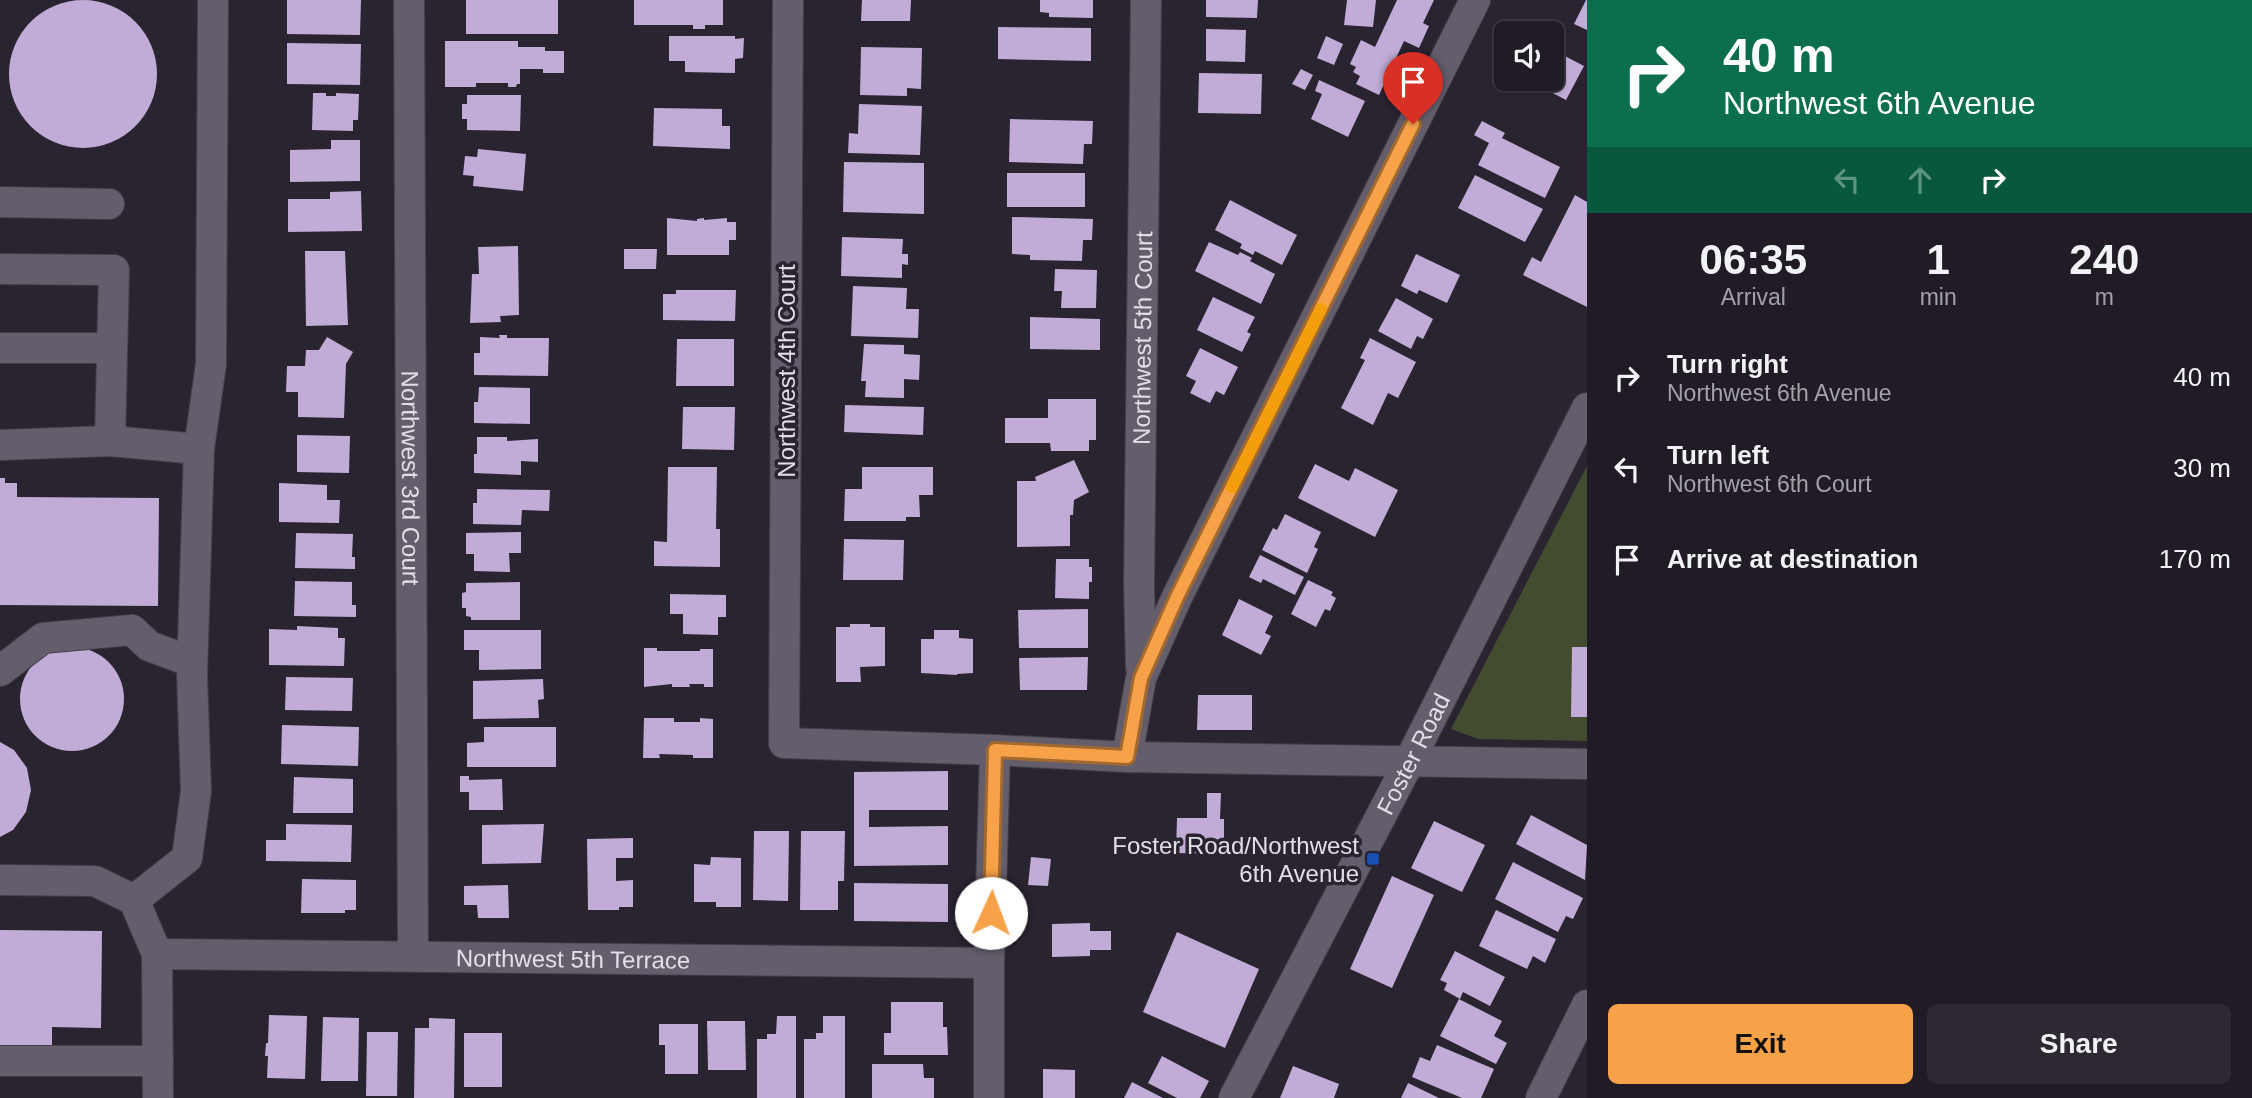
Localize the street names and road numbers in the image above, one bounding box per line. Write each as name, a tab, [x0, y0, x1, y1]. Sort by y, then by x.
street label: Northwest 5th Court	[1127, 231, 1157, 445]
street label: Northwest 4th Court	[773, 264, 800, 478]
street label: Northwest 3rd Court	[397, 370, 425, 586]
street label: Foster Road	[1371, 689, 1455, 819]
street label: Northwest 5th Terrace	[456, 944, 690, 973]

